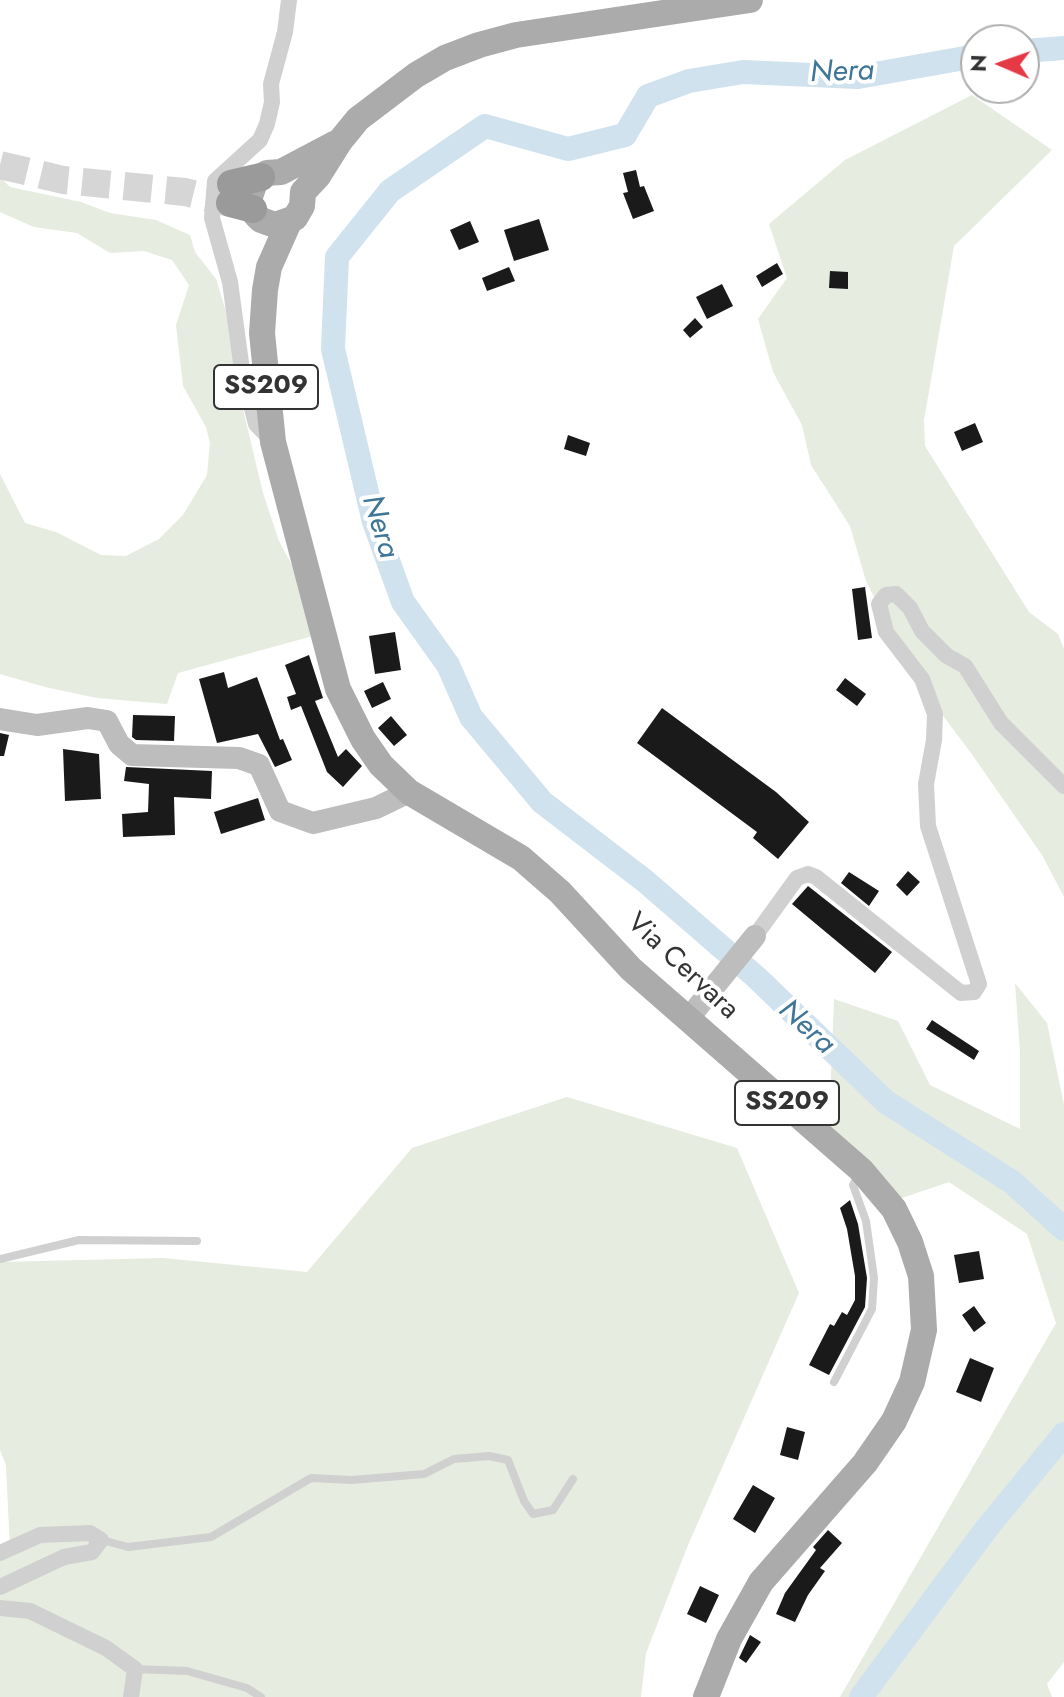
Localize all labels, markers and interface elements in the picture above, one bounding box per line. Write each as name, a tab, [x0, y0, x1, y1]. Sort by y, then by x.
north arrow	[960, 24, 1040, 104]
water label: Nera	[809, 54, 875, 92]
text: N	[962, 54, 994, 73]
road number: SS209	[214, 365, 318, 409]
water label: Nera	[352, 491, 406, 563]
street label: Via Cervara	[619, 907, 745, 1027]
water label: Nera	[770, 993, 842, 1063]
road number: SS209	[735, 1081, 839, 1125]

